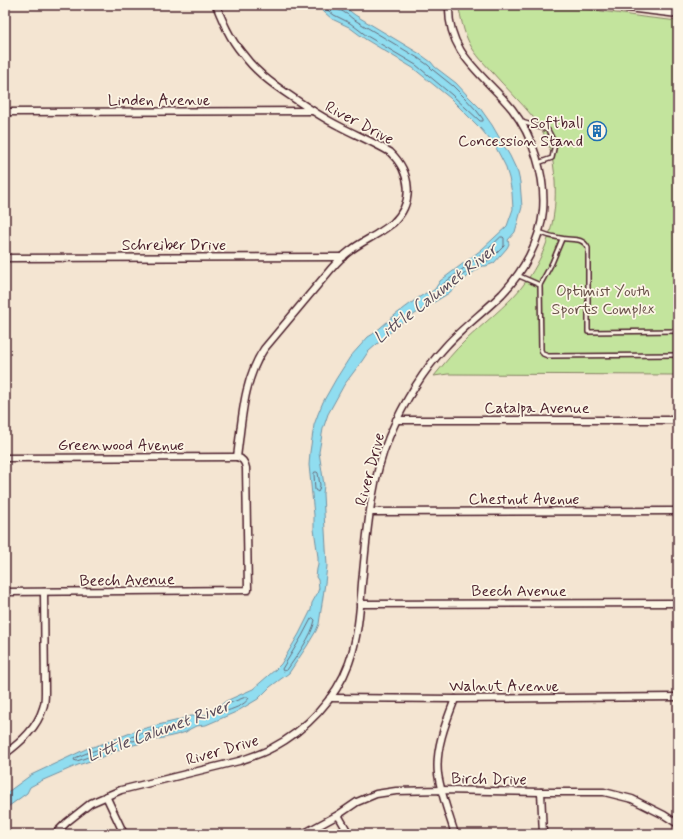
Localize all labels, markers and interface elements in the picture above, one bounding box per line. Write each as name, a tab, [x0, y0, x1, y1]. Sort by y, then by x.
street label: Linden Avenue	[108, 90, 211, 111]
street label: River Drive	[321, 96, 397, 150]
place label: Softball Concession Stand	[458, 113, 583, 152]
building icon: Softball Concession Stand	[586, 120, 608, 142]
street label: Schreiber Drive	[122, 235, 226, 256]
water label: Little Calumet River	[369, 237, 504, 349]
park label: Optimist Youth Sports Complex	[552, 281, 654, 320]
street label: Catalpa Avenue	[484, 398, 590, 419]
street label: River Drive	[351, 430, 390, 508]
street label: Greenwood Avenue	[58, 435, 184, 456]
street label: Chestnut Avenue	[468, 489, 580, 510]
street label: Beech Avenue	[79, 569, 175, 592]
street label: Beech Avenue	[471, 581, 567, 602]
street label: Walnut Avenue	[449, 676, 560, 697]
water label: Little Calumet River	[84, 694, 236, 767]
street label: River Drive	[184, 730, 261, 771]
street label: Birch Drive	[451, 768, 527, 791]

